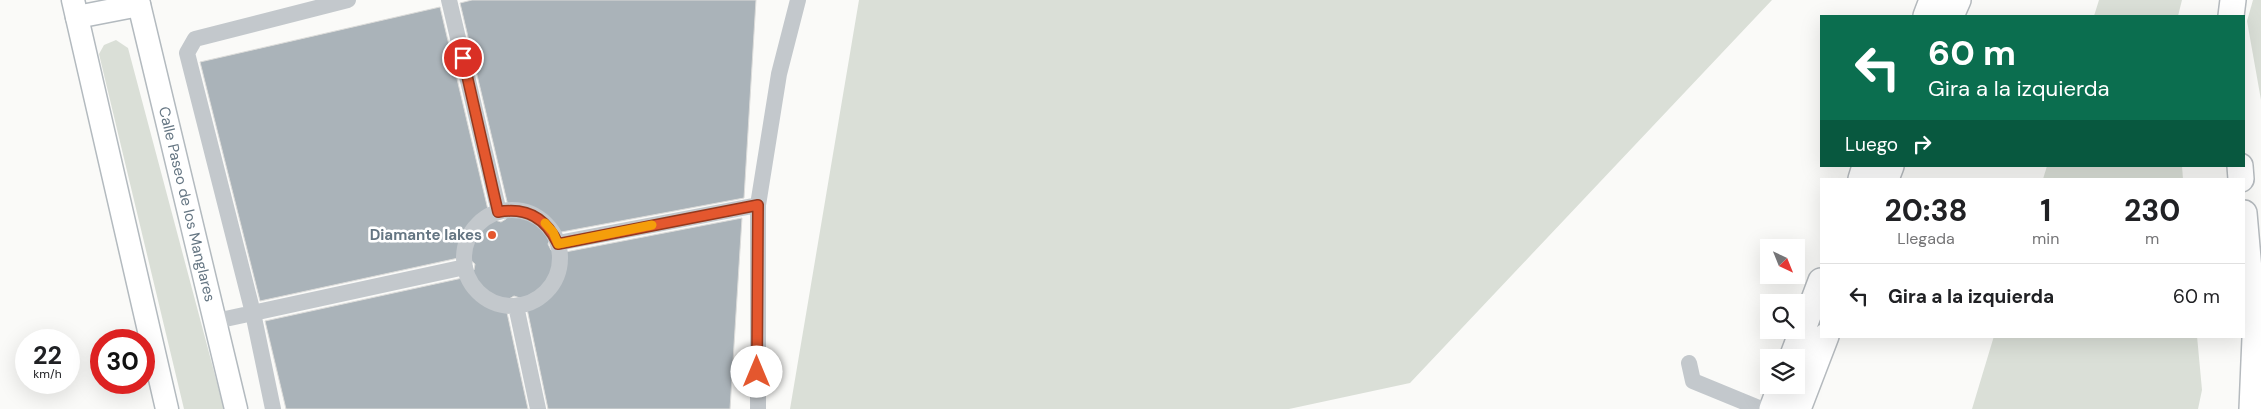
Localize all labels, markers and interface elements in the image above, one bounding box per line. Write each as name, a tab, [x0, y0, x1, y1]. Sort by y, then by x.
text: 60 m	[1928, 30, 2016, 76]
icon: left	[1845, 35, 1910, 100]
pin	[442, 37, 484, 79]
icon: arrive	[449, 44, 477, 72]
text: Gira a la izquierda	[1928, 74, 2109, 103]
street label: Calle Paseo de los Manglares	[154, 105, 220, 304]
icon: right	[1908, 130, 1936, 158]
text: Luego	[1845, 132, 1898, 157]
text: 20:38	[1885, 191, 1968, 230]
text: 1	[2040, 191, 2051, 230]
text: 230	[2124, 191, 2180, 230]
place label: Diamante lakes	[370, 225, 482, 245]
text: Llegada	[1897, 228, 1955, 249]
text: min	[2032, 228, 2059, 249]
text: m	[2145, 228, 2159, 249]
marker: Diamante lakes	[486, 229, 498, 241]
north arrow	[1760, 239, 1805, 284]
map controls	[1760, 239, 1805, 394]
icon: left	[1845, 282, 1873, 310]
text: Gira a la izquierda	[1888, 284, 2054, 309]
text: 60 m	[2173, 284, 2220, 309]
button: search	[1760, 294, 1805, 339]
speed limit sign: 30	[90, 329, 155, 394]
text: 22	[33, 339, 62, 372]
position arrow	[730, 345, 782, 397]
button: layers	[1760, 349, 1805, 394]
text: km/h	[33, 366, 62, 382]

